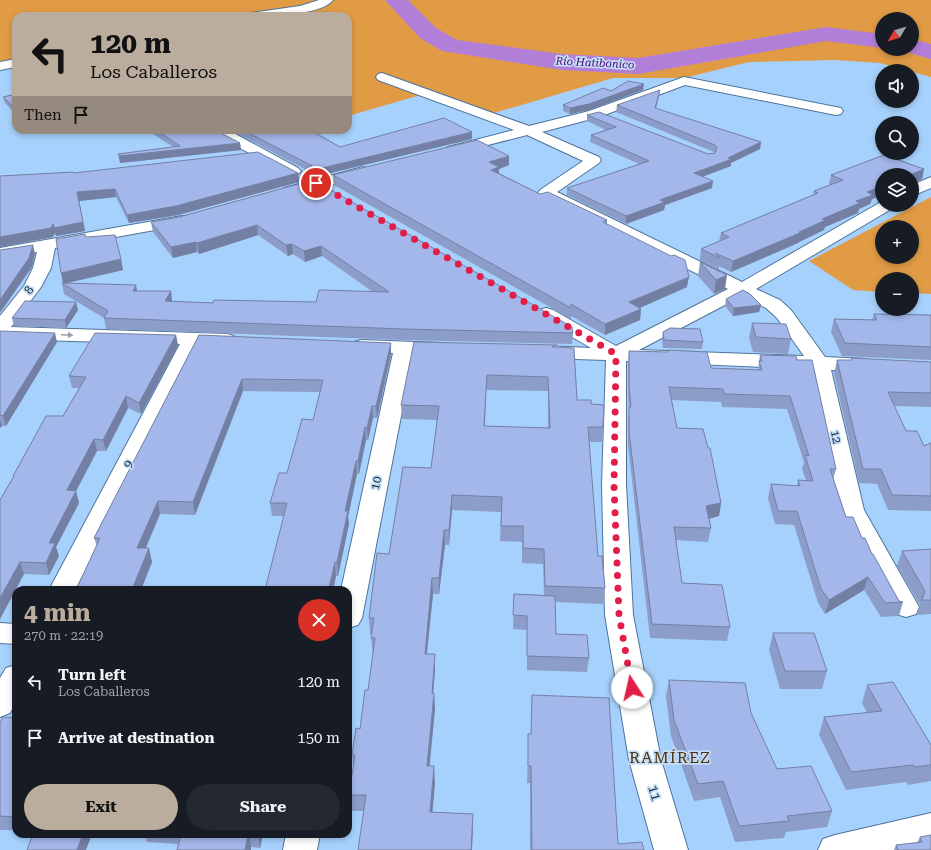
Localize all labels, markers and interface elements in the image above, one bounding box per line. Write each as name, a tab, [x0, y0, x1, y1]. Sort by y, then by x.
north arrow	[875, 12, 919, 56]
map controls	[875, 12, 919, 316]
text: 120 m	[90, 27, 171, 60]
icon: left	[24, 28, 76, 80]
water label: Río Hatibonico	[554, 54, 635, 72]
text: Los Caballeros	[90, 61, 217, 82]
button: sound	[875, 64, 919, 108]
icon: arrive	[70, 104, 92, 126]
text: Then	[24, 106, 62, 124]
button: search	[875, 116, 919, 160]
pin	[299, 166, 333, 200]
button: layers	[875, 168, 919, 212]
icon: arrive	[305, 172, 327, 194]
button: +	[875, 220, 919, 264]
button: −	[875, 272, 919, 316]
street label: 8	[21, 283, 37, 297]
one-way arrow	[61, 332, 74, 338]
street label: 12	[828, 429, 844, 445]
street label: 9	[120, 458, 136, 470]
street label: 10	[368, 475, 384, 491]
text: 4 min	[24, 599, 91, 627]
button: close	[298, 599, 340, 641]
text: 270 m · 22:19	[24, 628, 103, 643]
text: Turn left	[58, 666, 126, 684]
position arrow	[611, 667, 653, 709]
icon: left	[24, 671, 46, 693]
text: 120 m	[297, 673, 340, 691]
text: Los Caballeros	[58, 684, 150, 699]
icon: arrive	[24, 727, 46, 749]
text: Arrive at destination	[58, 729, 214, 747]
text: 150 m	[297, 729, 340, 747]
district label: RAMÍREZ	[629, 748, 711, 767]
street label: 11	[645, 783, 665, 803]
button: Exit	[24, 784, 178, 830]
button: Share	[186, 784, 340, 830]

